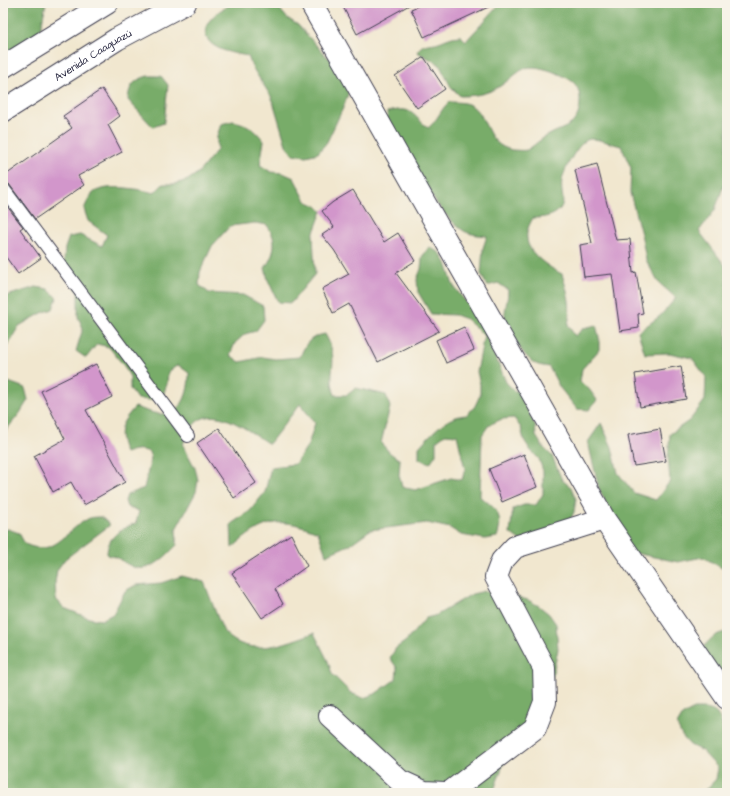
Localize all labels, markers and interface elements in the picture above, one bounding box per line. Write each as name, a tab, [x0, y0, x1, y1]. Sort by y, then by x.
street label: Avenida Caaguazú	[51, 25, 134, 84]

